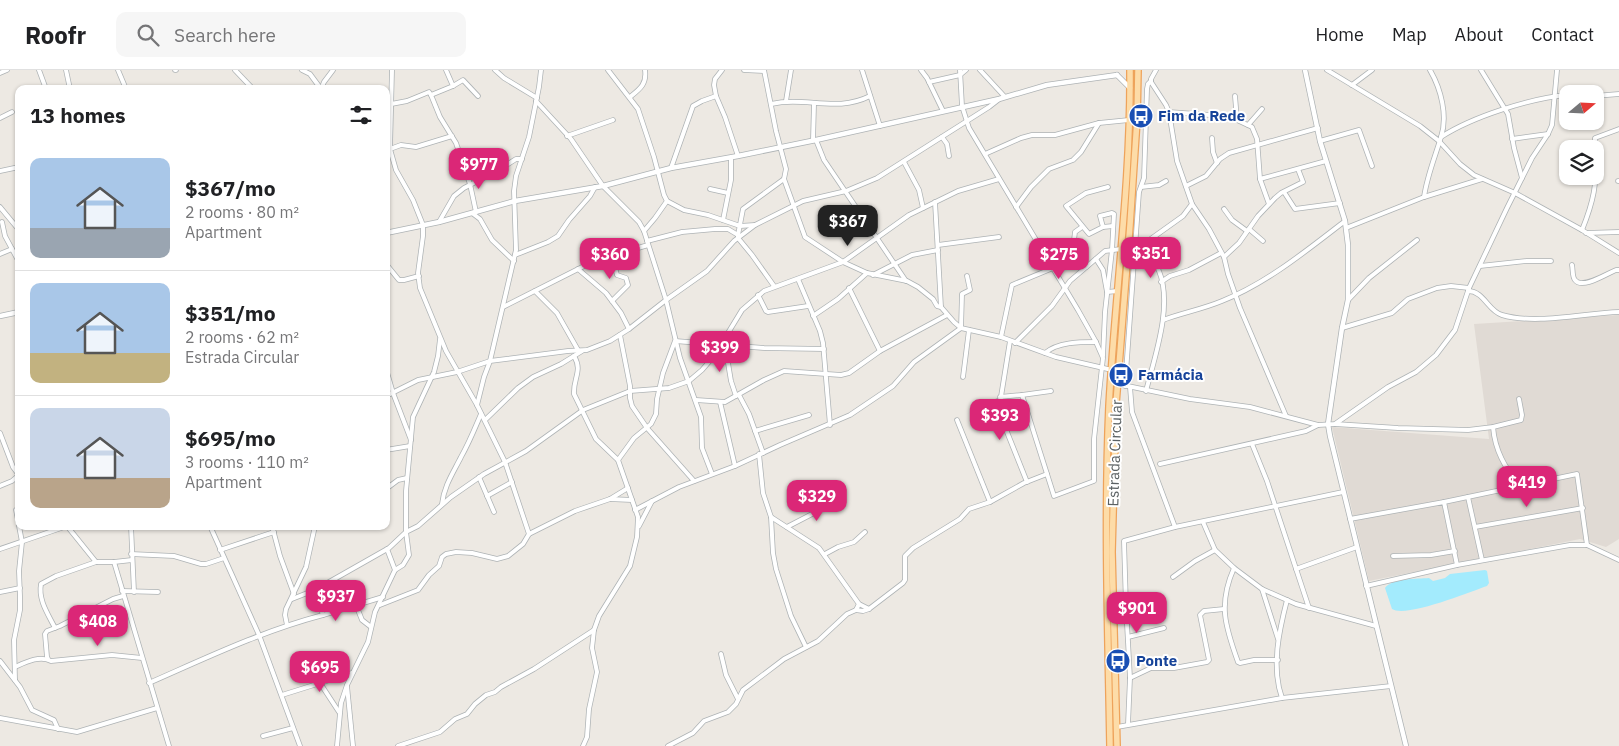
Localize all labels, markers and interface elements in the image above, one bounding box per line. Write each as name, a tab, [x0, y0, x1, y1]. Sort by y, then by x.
search box	[116, 12, 466, 57]
text: Roofr	[25, 19, 86, 51]
icon: search	[134, 21, 162, 49]
text: Search here	[174, 23, 276, 47]
text: Home	[1316, 23, 1364, 46]
text: Map	[1392, 23, 1427, 46]
text: About	[1455, 23, 1503, 46]
text: Contact	[1531, 23, 1594, 46]
north arrow	[1559, 85, 1604, 130]
map controls	[1559, 85, 1604, 185]
text: 13 homes	[30, 101, 126, 129]
icon: filters	[347, 101, 375, 129]
bus stop icon: Fim da Rede	[1128, 103, 1154, 129]
place label: Fim da Rede	[1158, 106, 1245, 125]
button: layers	[1559, 140, 1604, 185]
pin: $977	[449, 148, 509, 190]
text: $977	[460, 154, 498, 174]
text: $367/mo	[185, 174, 276, 202]
icon: home	[70, 178, 130, 238]
text: 2 rooms · 80 m²	[185, 202, 299, 222]
pin: $367	[818, 204, 878, 247]
text: $367	[829, 211, 867, 231]
text: Apartment	[185, 222, 262, 242]
pin: $351	[1121, 236, 1181, 279]
pin: $360	[580, 238, 640, 280]
pin: $275	[1029, 238, 1089, 280]
text: $351	[1132, 243, 1170, 263]
text: $360	[591, 244, 629, 264]
text: $275	[1040, 244, 1078, 264]
text: $351/mo	[185, 299, 276, 327]
icon: home	[70, 303, 130, 363]
text: 2 rooms · 62 m²	[185, 327, 299, 347]
pin: $399	[690, 330, 750, 373]
text: $399	[701, 337, 739, 357]
text: Estrada Circular	[185, 347, 299, 367]
bus stop icon: Farmácia	[1108, 362, 1134, 388]
place label: Farmácia	[1138, 365, 1204, 384]
pin: $393	[970, 398, 1030, 441]
street label: Estrada Circular	[1103, 399, 1126, 507]
text: $393	[981, 405, 1019, 425]
text: $695/mo	[185, 424, 276, 452]
icon: home	[70, 428, 130, 488]
text: 3 rooms · 110 m²	[185, 452, 309, 472]
pin: $419	[1497, 466, 1557, 508]
text: Apartment	[185, 472, 262, 492]
text: $419	[1508, 472, 1546, 492]
pin: $329	[787, 480, 847, 522]
text: $329	[798, 486, 836, 506]
pin: $937	[306, 580, 366, 622]
text: $937	[317, 586, 355, 606]
pin: $901	[1107, 592, 1167, 634]
text: $901	[1118, 598, 1156, 618]
pin: $408	[68, 604, 128, 647]
text: $408	[79, 611, 117, 631]
bus stop icon: Ponte	[1105, 648, 1131, 674]
pin: $695	[290, 650, 350, 693]
place label: Ponte	[1136, 651, 1177, 670]
text: $695	[301, 657, 339, 677]

